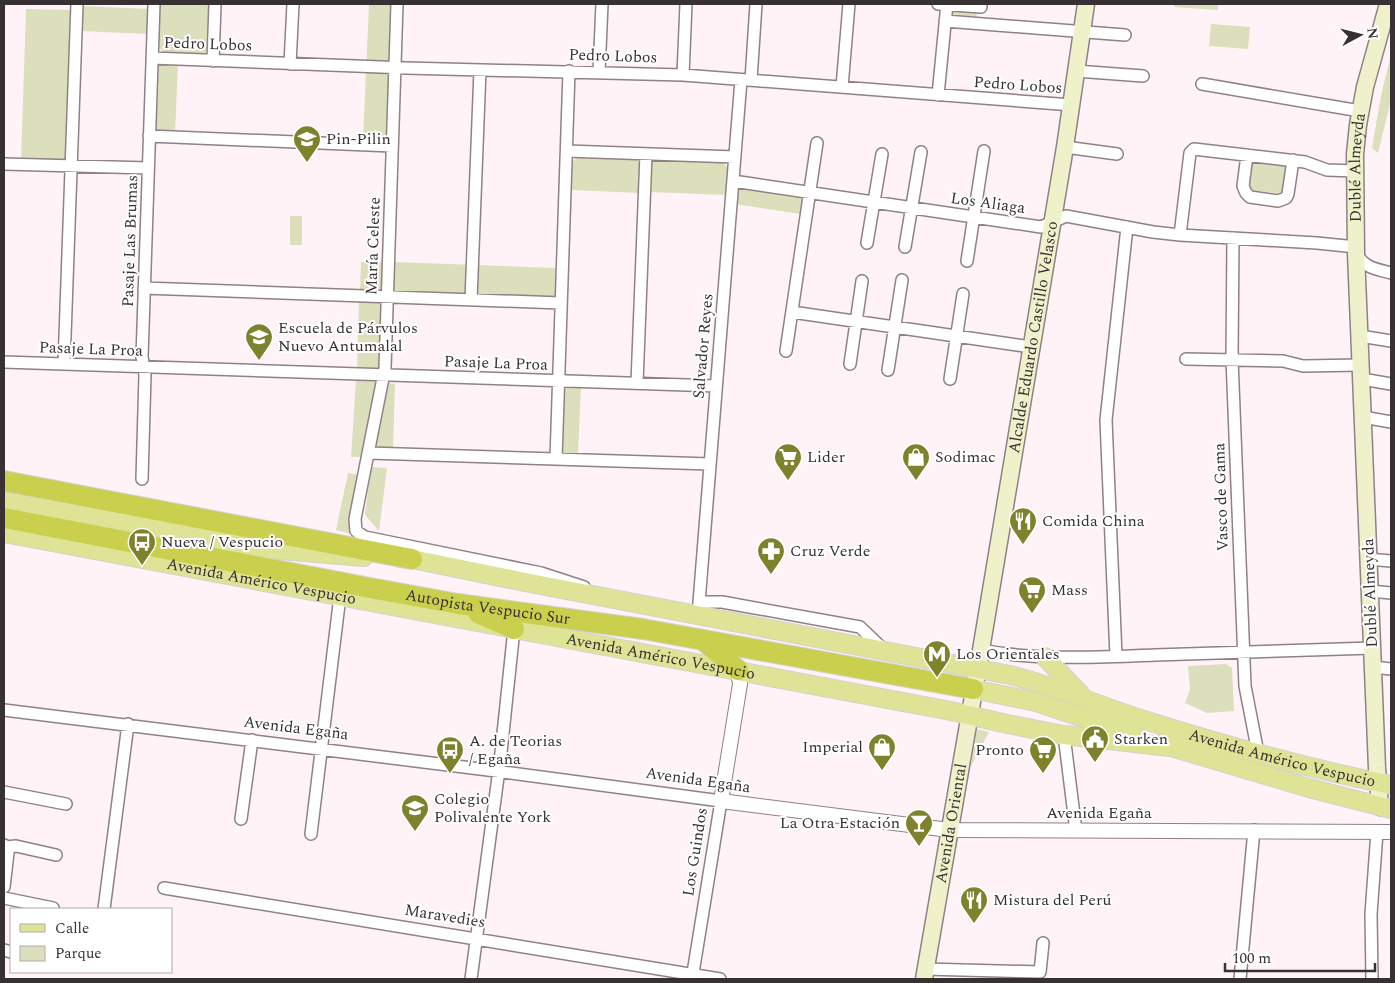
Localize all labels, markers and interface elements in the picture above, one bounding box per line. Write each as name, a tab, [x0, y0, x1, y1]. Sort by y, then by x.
north arrow	[1335, 10, 1385, 60]
text: N	[1361, 27, 1384, 40]
street label: Pedro Lobos	[163, 30, 253, 58]
street label: Pedro Lobos	[568, 42, 658, 70]
street label: Pedro Lobos	[973, 70, 1063, 100]
street label: Dublé Almeyda	[1343, 111, 1372, 222]
school or university icon: Pin-Pilin	[292, 124, 322, 163]
place label: Pin-Pilin	[326, 127, 391, 151]
street label: Pasaje Las Brumas	[116, 174, 144, 308]
street label: Los Aliaga	[949, 186, 1027, 220]
street label: María Celeste	[359, 196, 387, 296]
street label: Alcalde Eduardo Castillo Velasco	[1002, 219, 1064, 455]
street label: Salvador Reyes	[686, 292, 720, 400]
place label: Escuela de Párvulos Nuevo Antumalal	[278, 316, 418, 358]
school or university icon: Escuela de Párvulos Nuevo Antumalal	[244, 322, 274, 361]
street label: Pasaje La Proa	[39, 335, 144, 363]
street label: Pasaje La Proa	[444, 349, 549, 377]
supermarket icon: Lider	[773, 442, 803, 481]
shop icon: Sodimac	[901, 442, 931, 481]
street label: Vasco de Gama	[1207, 442, 1235, 552]
place label: Lider	[807, 445, 845, 469]
place label: Sodimac	[935, 445, 996, 469]
restaurant icon: Comida China	[1008, 506, 1038, 545]
place label: Comida China	[1042, 509, 1145, 533]
bus stop icon: Nueva / Vespucio	[127, 527, 157, 566]
place label: Nueva / Vespucio	[161, 530, 283, 554]
pharmacy icon: Cruz Verde	[756, 536, 786, 575]
street label: Dublé Almeyda	[1356, 538, 1384, 648]
place label: Cruz Verde	[790, 539, 870, 563]
street label: Avenida Américo Vespucio	[165, 552, 358, 611]
supermarket icon: Mass	[1017, 575, 1047, 614]
place label: Mass	[1051, 578, 1088, 602]
street label: Autopista Vespucio Sur	[403, 583, 572, 631]
street label: Avenida Américo Vespucio	[564, 627, 757, 686]
metro station icon: Los Orientales	[922, 639, 952, 678]
place label: Los Orientales	[956, 642, 1060, 666]
street label: Avenida Egaña	[242, 710, 350, 746]
street label: Avenida Américo Vespucio	[1186, 722, 1378, 794]
public building icon: Starken	[1080, 724, 1110, 763]
place label: Starken	[1114, 727, 1168, 751]
place label: A. de Teorias / Egaña	[469, 729, 562, 771]
shop icon: Imperial	[867, 732, 897, 771]
bus stop icon: A. de Teorias / Egaña	[435, 735, 465, 774]
place label: Imperial	[802, 735, 863, 759]
supermarket icon: Pronto	[1028, 735, 1058, 774]
place label: Pronto	[975, 738, 1024, 762]
street label: Avenida Egaña	[644, 761, 752, 799]
street label: Avenida Oriental	[929, 761, 973, 885]
place label: Colegio Polivalente York	[434, 787, 551, 829]
school or university icon: Colegio Polivalente York	[400, 793, 430, 832]
street label: Avenida Egaña	[1046, 801, 1152, 825]
street label: Los Guindos	[676, 806, 714, 898]
bar icon: La Otra Estación	[904, 808, 934, 847]
place label: La Otra Estación	[780, 811, 900, 835]
restaurant icon: Mistura del Perú	[959, 885, 989, 924]
place label: Mistura del Perú	[993, 888, 1111, 912]
street label: Maravedies	[403, 898, 487, 934]
legend	[10, 908, 172, 973]
text: Calle	[55, 917, 89, 940]
scale bar	[1225, 940, 1375, 972]
text: Parque	[55, 942, 102, 965]
text: 100 m	[1232, 947, 1271, 970]

